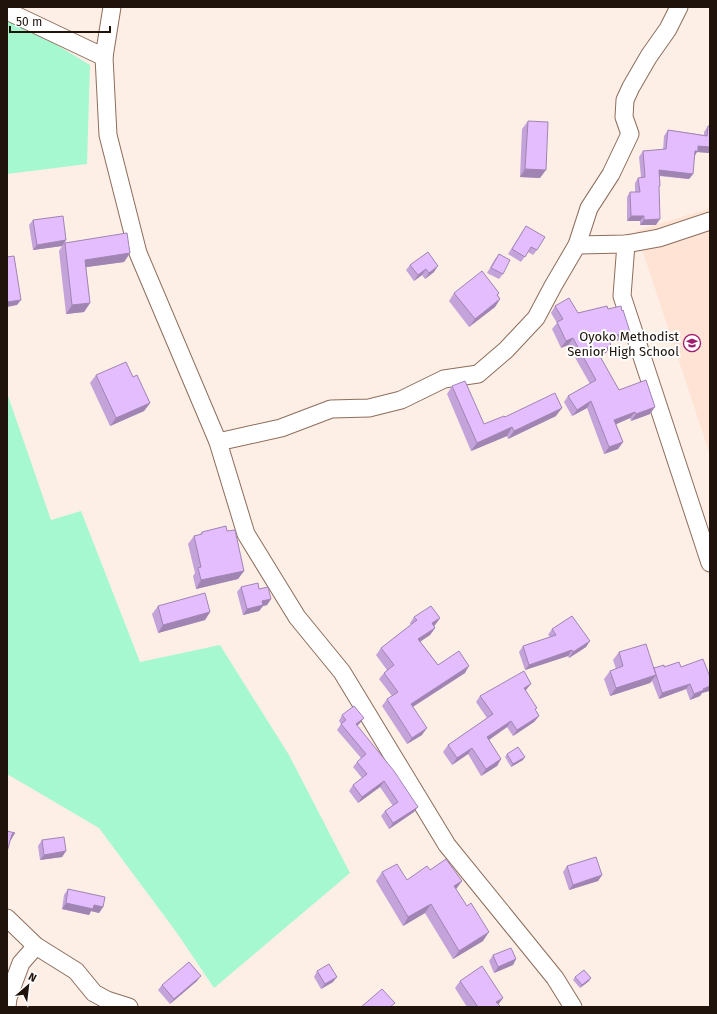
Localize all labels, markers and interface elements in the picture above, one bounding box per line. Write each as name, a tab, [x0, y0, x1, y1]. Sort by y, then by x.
scale bar	[10, 8, 110, 34]
text: 50 m	[16, 15, 42, 29]
place label: Oyoko Methodist Senior High School	[567, 329, 679, 359]
school or university icon: Oyoko Methodist Senior High School	[682, 333, 702, 353]
north arrow	[8, 966, 48, 1006]
text: N	[26, 970, 39, 985]

